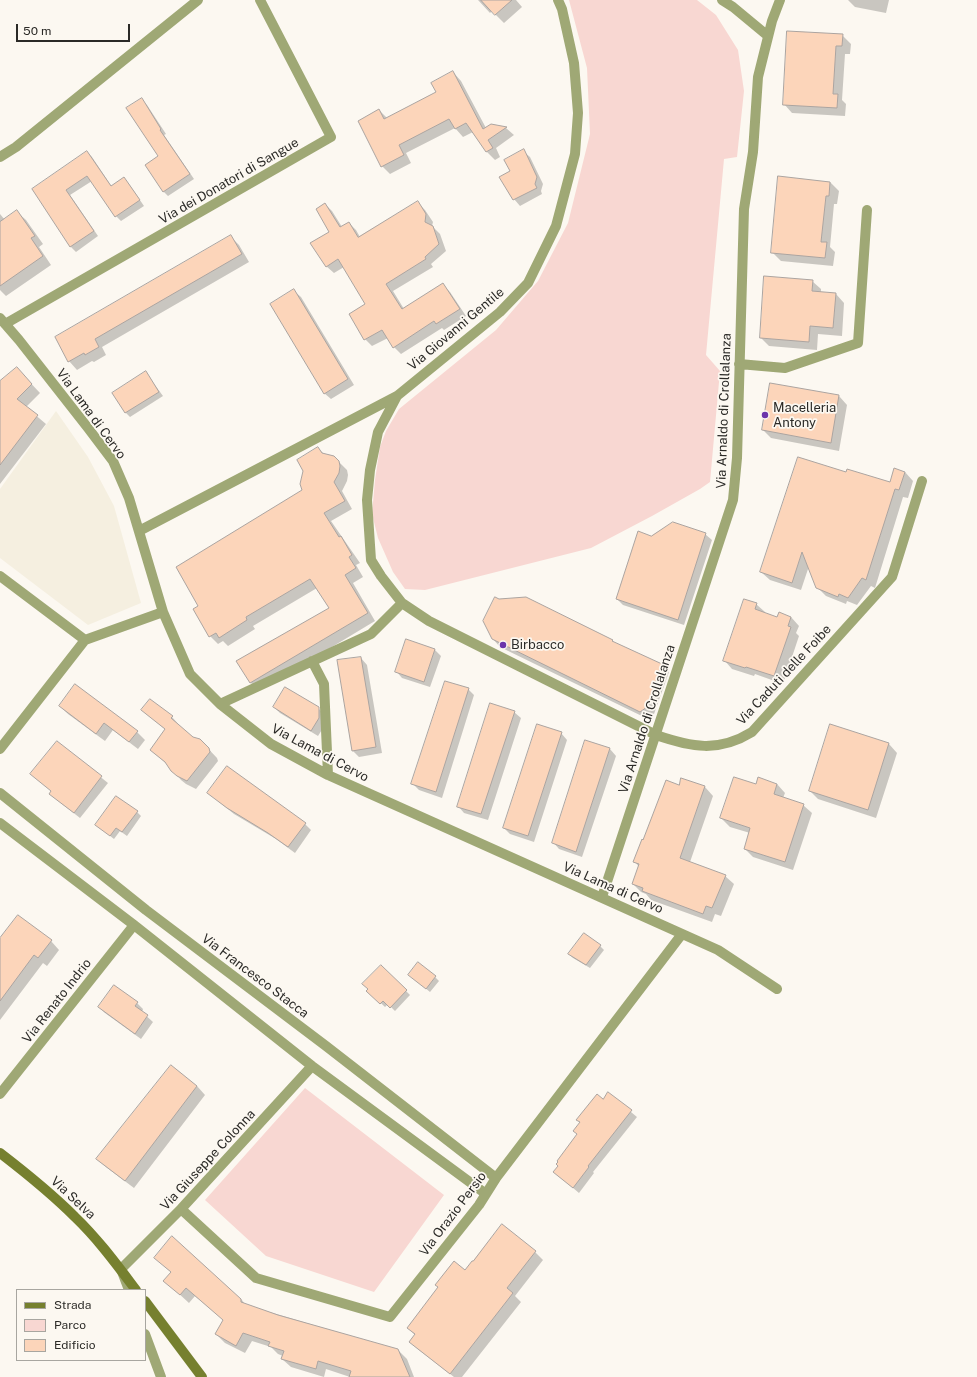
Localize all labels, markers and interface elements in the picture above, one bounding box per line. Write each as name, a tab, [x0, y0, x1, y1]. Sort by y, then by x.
scale bar	[18, 16, 132, 42]
text: 50 m	[23, 24, 51, 38]
street label: Via dei Donatori di Sangue	[156, 135, 302, 227]
street label: Via Giovanni Gentile	[405, 284, 507, 374]
street label: Via Arnaldo di Crollalanza	[713, 333, 735, 489]
street label: Via Lama di Cervo	[53, 366, 129, 462]
place label: Macelleria Antony	[773, 400, 836, 431]
marker: Macelleria Antony	[760, 410, 770, 420]
street label: Via Caduti delle Foibe	[733, 622, 835, 728]
place label: Birbacco	[511, 637, 564, 653]
marker: Birbacco	[498, 640, 508, 650]
street label: Via Arnaldo di Crollalanza	[616, 643, 678, 795]
street label: Via Lama di Cervo	[269, 721, 371, 785]
street label: Via Lama di Cervo	[561, 859, 665, 917]
street label: Via Francesco Stacca	[198, 931, 312, 1021]
street label: Via Renato Indrio	[19, 956, 95, 1046]
street label: Via Giuseppe Colonna	[157, 1106, 259, 1214]
street label: Via Orazio Persio	[416, 1169, 490, 1259]
street label: Via Selva	[47, 1173, 99, 1223]
legend	[16, 1289, 146, 1361]
text: Strada	[54, 1298, 91, 1312]
text: Parco	[54, 1318, 86, 1332]
text: Edificio	[54, 1338, 96, 1352]

